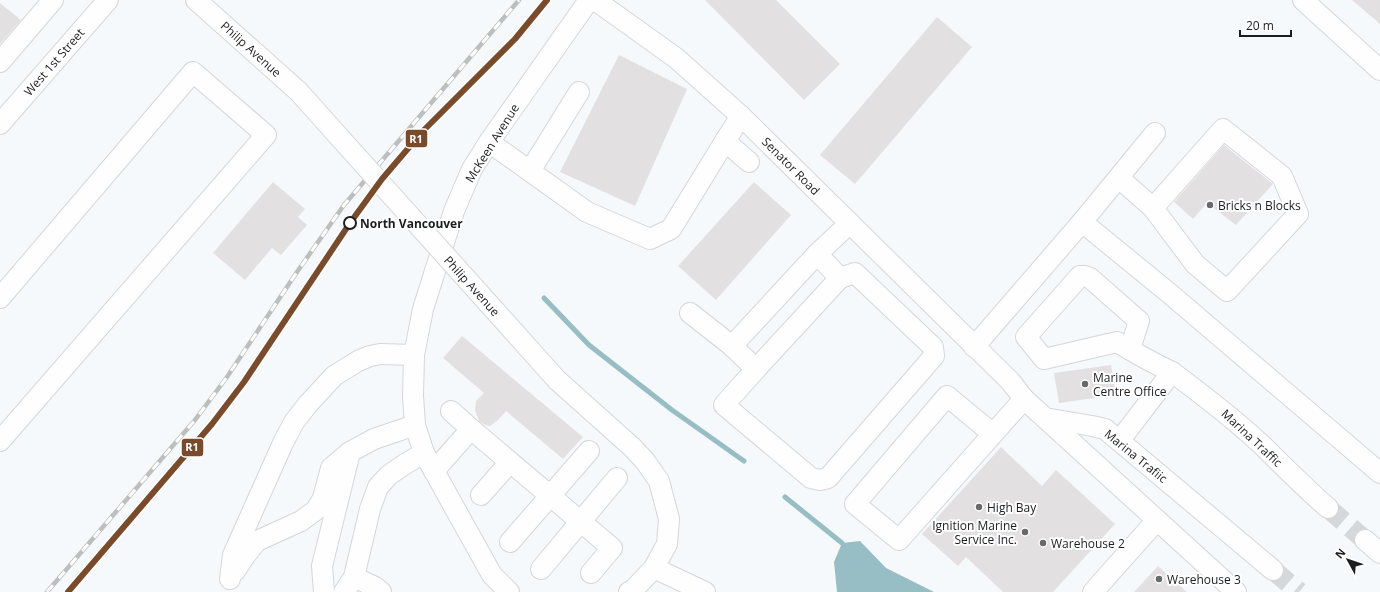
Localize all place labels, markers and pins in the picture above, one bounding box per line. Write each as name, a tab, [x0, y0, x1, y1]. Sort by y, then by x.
place label: Bricks n Blocks	[1218, 197, 1301, 214]
marker: Bricks n Blocks	[1205, 200, 1215, 210]
place label: North Vancouver	[360, 215, 463, 232]
marker: North Vancouver	[343, 216, 357, 230]
place label: Marine Centre Office	[1093, 369, 1167, 400]
marker: Marine Centre Office	[1080, 379, 1090, 389]
place label: High Bay	[987, 499, 1037, 516]
marker: High Bay	[974, 502, 984, 512]
place label: Ignition Marine Service Inc.	[932, 517, 1017, 548]
marker: Ignition Marine Service Inc.	[1020, 527, 1030, 537]
place label: Warehouse 2	[1051, 535, 1125, 552]
marker: Warehouse 2	[1038, 538, 1048, 548]
place label: Warehouse 3	[1167, 571, 1241, 588]
marker: Warehouse 3	[1154, 574, 1164, 584]

